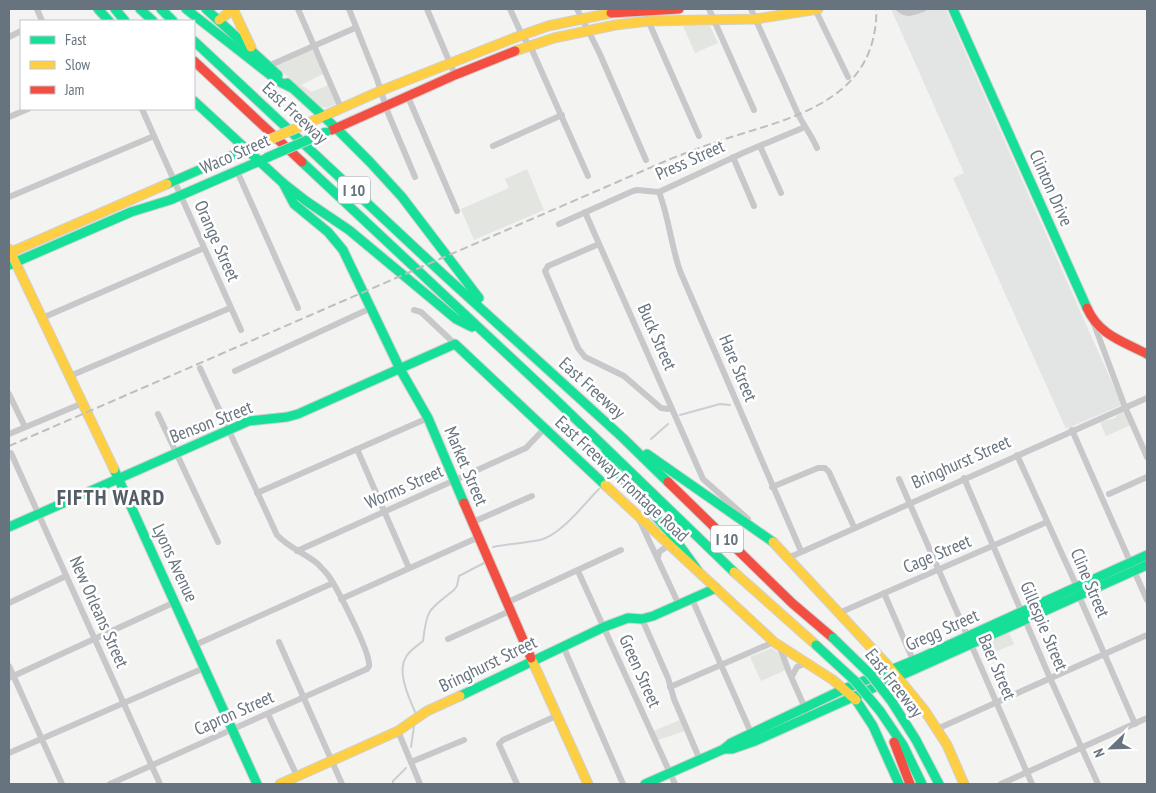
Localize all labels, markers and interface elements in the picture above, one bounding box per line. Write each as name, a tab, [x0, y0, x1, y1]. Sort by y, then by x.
legend	[20, 20, 195, 110]
text: Fast	[65, 30, 86, 49]
text: Slow	[65, 55, 90, 74]
street label: East Freeway	[258, 76, 333, 149]
text: Jam	[64, 80, 84, 99]
street label: Waco Street	[196, 128, 273, 179]
street label: Press Street	[652, 134, 728, 185]
street label: Clinton Drive	[1024, 146, 1078, 230]
road number: I 10	[338, 176, 370, 204]
street label: Orange Street	[189, 197, 246, 285]
street label: Buck Street	[633, 300, 682, 374]
street label: Hare Street	[714, 331, 763, 405]
street label: East Freeway	[554, 352, 630, 424]
street label: Benson Street	[166, 395, 255, 448]
street label: East Freeway Frontage Road	[551, 411, 694, 547]
street label: Market Street	[439, 423, 493, 509]
street label: Bringhurst Street	[908, 430, 1014, 494]
street label: Worms Street	[361, 459, 446, 514]
district label: FIFTH WARD	[57, 483, 165, 511]
street label: Lyons Avenue	[147, 520, 204, 605]
road number: I 10	[711, 526, 743, 552]
street label: Cage Street	[899, 529, 974, 578]
street label: Cline Street	[1066, 545, 1115, 621]
street label: New Orleans Street	[65, 552, 134, 671]
street label: Gillespie Street	[1015, 578, 1074, 674]
street label: Gregg Street	[902, 603, 982, 656]
street label: Bringhurst Street	[435, 630, 540, 697]
street label: Baer Street	[973, 630, 1022, 703]
street label: Green Street	[614, 631, 667, 711]
street label: East Freeway	[860, 644, 929, 722]
street label: Capron Street	[190, 685, 277, 740]
north arrow	[1086, 723, 1136, 773]
text: N	[1089, 746, 1109, 760]

